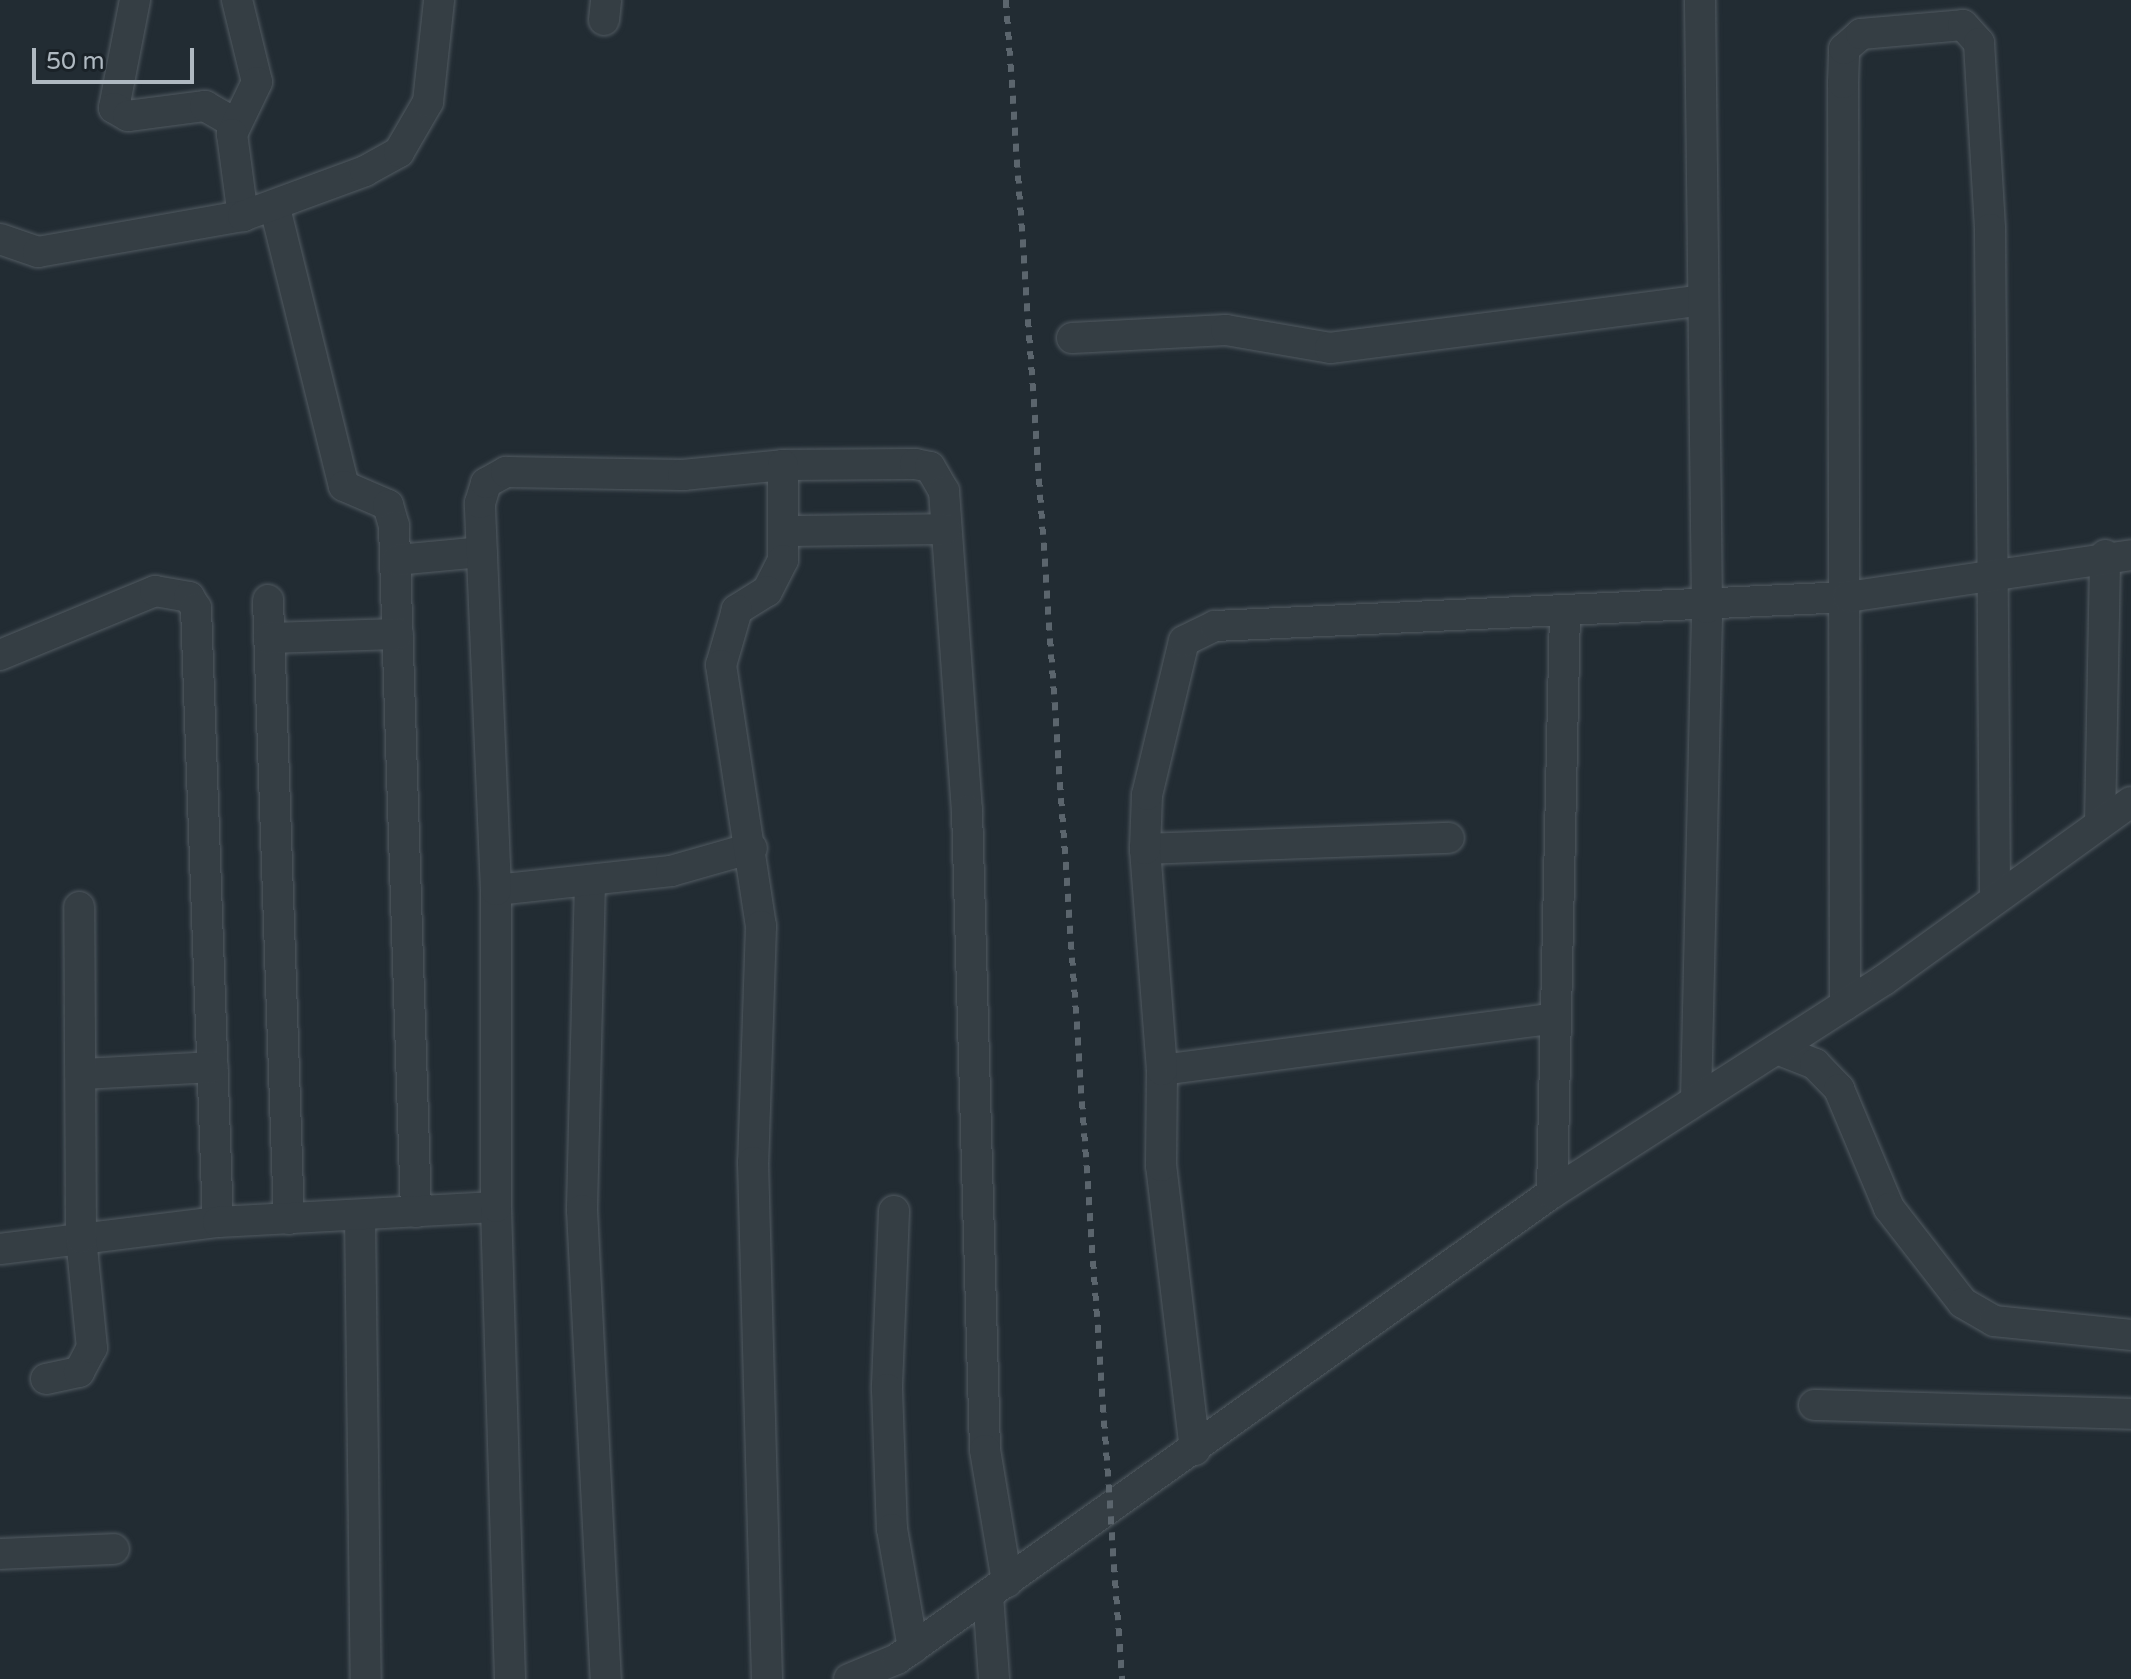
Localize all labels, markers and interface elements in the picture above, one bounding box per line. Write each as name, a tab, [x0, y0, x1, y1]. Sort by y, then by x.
scale bar	[36, 32, 198, 82]
text: 50 m	[46, 47, 104, 76]

